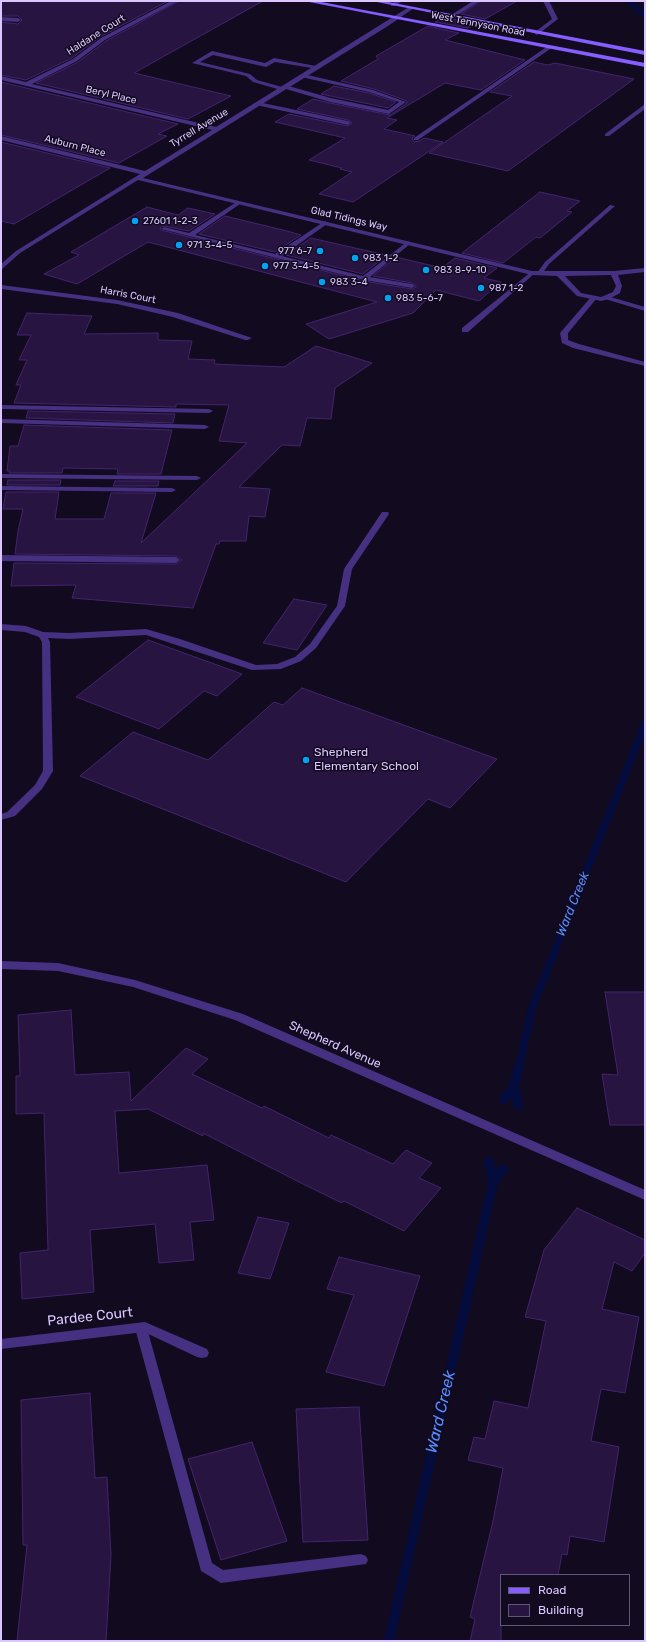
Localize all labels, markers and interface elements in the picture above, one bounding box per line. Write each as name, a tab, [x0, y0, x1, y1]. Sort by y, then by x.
street label: West Tennyson Road	[430, 9, 526, 39]
street label: Haldane Court	[64, 12, 128, 58]
street label: Beryl Place	[84, 83, 138, 107]
street label: Tyrrell Avenue	[168, 106, 230, 150]
street label: Auburn Place	[43, 133, 107, 159]
street label: Glad Tidings Way	[310, 204, 388, 234]
place label: 27601 1-2-3	[143, 215, 198, 227]
marker: 27601 1-2-3	[130, 216, 140, 226]
place label: 971 3-4-5	[187, 239, 233, 251]
marker: 971 3-4-5	[174, 240, 184, 250]
place label: 977 6-7	[278, 245, 312, 257]
marker: 977 6-7	[315, 246, 325, 256]
place label: 983 1-2	[363, 252, 398, 264]
marker: 983 1-2	[350, 253, 360, 263]
place label: 977 3-4-5	[273, 260, 319, 272]
marker: 977 3-4-5	[260, 261, 270, 271]
place label: 983 8-9-10	[434, 264, 487, 276]
marker: 983 8-9-10	[421, 265, 431, 275]
place label: 983 3-4	[330, 276, 368, 288]
marker: 983 3-4	[317, 277, 327, 287]
place label: 987 1-2	[489, 282, 523, 294]
marker: 987 1-2	[476, 283, 486, 293]
street label: Harris Court	[99, 284, 157, 306]
place label: 983 5-6-7	[396, 292, 443, 304]
marker: 983 5-6-7	[383, 293, 393, 303]
place label: Shepherd Elementary School	[314, 746, 419, 774]
marker: Shepherd Elementary School	[301, 755, 311, 765]
water label: Ward Creek	[553, 869, 593, 939]
street label: Shepherd Avenue	[287, 1018, 383, 1072]
street label: Pardee Court	[46, 1304, 134, 1330]
water label: Ward Creek	[422, 1369, 460, 1455]
legend	[500, 1574, 630, 1626]
text: Road	[538, 1583, 566, 1597]
text: Building	[538, 1603, 584, 1617]

